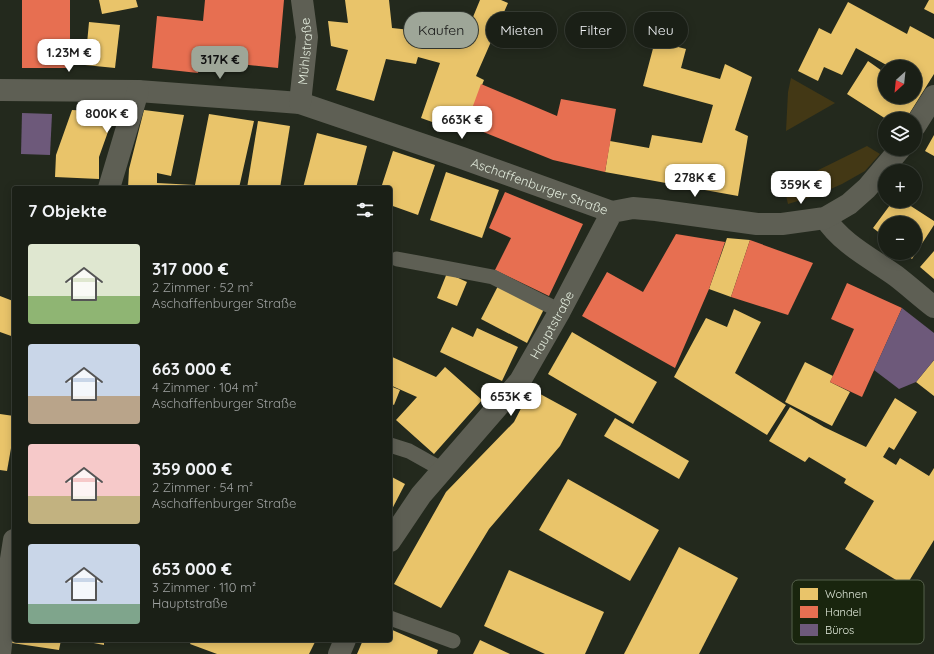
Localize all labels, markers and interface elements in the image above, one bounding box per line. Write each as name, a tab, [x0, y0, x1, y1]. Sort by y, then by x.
chip: Kaufen	[404, 12, 478, 48]
chip: Mieten	[486, 12, 557, 48]
chip: Filter	[565, 12, 626, 48]
chip: Neu	[634, 12, 688, 48]
street label: Mühlstraße	[294, 17, 315, 85]
pin: 1.23M €	[32, 39, 106, 73]
text: 1.23M €	[46, 44, 92, 60]
pin: 317K €	[187, 46, 253, 80]
text: 317K €	[200, 51, 240, 67]
north arrow	[878, 60, 922, 104]
map controls	[878, 60, 922, 260]
pin: 800K €	[74, 100, 140, 134]
text: 800K €	[85, 105, 129, 121]
pin: 663K €	[429, 106, 495, 140]
text: 663K €	[441, 111, 483, 127]
button: layers	[878, 112, 922, 156]
street label: Aschaffenburger Straße	[469, 154, 610, 218]
pin: 278K €	[662, 164, 728, 198]
button: +	[878, 164, 922, 208]
text: 278K €	[674, 169, 716, 185]
pin: 359K €	[768, 171, 834, 205]
text: 359K €	[780, 176, 822, 192]
icon: filters	[354, 199, 376, 221]
text: 7 Objekte	[28, 200, 107, 221]
button: −	[878, 216, 922, 260]
text: 317 000 €	[152, 258, 229, 279]
icon: home	[60, 260, 108, 308]
text: 2 Zimmer · 52 m²	[152, 279, 253, 295]
street label: Hauptstraße	[526, 288, 577, 362]
text: Aschaffenburger Straße	[152, 295, 296, 311]
text: 663 000 €	[152, 358, 231, 379]
icon: home	[60, 360, 108, 408]
text: 4 Zimmer · 104 m²	[152, 379, 258, 395]
pin: 653K €	[478, 383, 544, 417]
text: 653K €	[490, 388, 532, 404]
text: Aschaffenburger Straße	[152, 395, 296, 411]
text: 359 000 €	[152, 458, 232, 479]
icon: home	[60, 460, 108, 508]
text: 2 Zimmer · 54 m²	[152, 479, 253, 495]
text: Aschaffenburger Straße	[152, 495, 296, 511]
text: 653 000 €	[152, 558, 232, 579]
icon: home	[60, 560, 108, 608]
text: 3 Zimmer · 110 m²	[152, 579, 256, 595]
legend	[792, 580, 924, 644]
text: Wohnen	[825, 587, 867, 601]
text: Hauptstraße	[152, 595, 228, 611]
text: Handel	[825, 605, 861, 619]
text: Büros	[825, 623, 854, 637]

